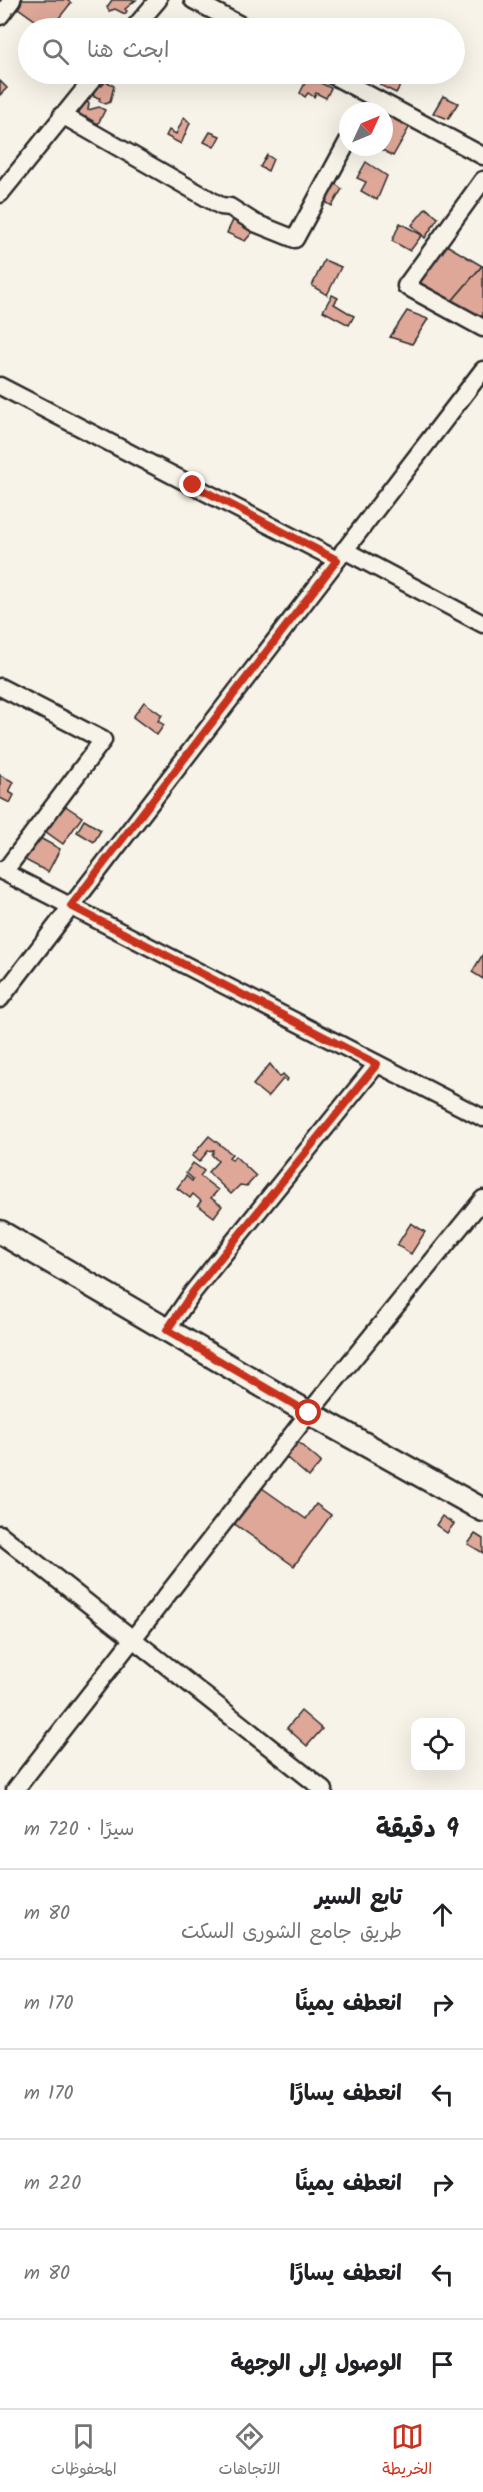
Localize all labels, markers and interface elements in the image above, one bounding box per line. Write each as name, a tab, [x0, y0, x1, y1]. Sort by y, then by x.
search box	[18, 18, 465, 84]
text: ابحث هنا	[87, 34, 169, 69]
icon: search	[39, 35, 72, 68]
north arrow	[339, 102, 393, 156]
route end	[179, 471, 205, 497]
route start	[295, 1399, 321, 1425]
map controls	[411, 1718, 465, 1772]
button: locate	[411, 1718, 465, 1772]
text: 9 دقيقة	[376, 1809, 459, 1851]
text: سيرًا · 720 m	[24, 1814, 134, 1846]
text: تابع السير	[315, 1881, 402, 1916]
text: 80 m	[24, 1898, 70, 1930]
icon: ahead	[426, 1898, 459, 1931]
text: طريق جامع الشورى السكت	[181, 1917, 402, 1949]
text: انعطف يمينًا	[295, 1987, 402, 2022]
text: 170 m	[24, 1988, 73, 2020]
icon: right	[426, 1988, 459, 2021]
text: انعطف يسارًا	[290, 2077, 402, 2112]
text: 170 m	[24, 2078, 73, 2110]
icon: left	[426, 2078, 459, 2111]
text: انعطف يمينًا	[295, 2167, 402, 2202]
text: 220 m	[24, 2168, 81, 2200]
icon: right	[426, 2168, 459, 2201]
text: انعطف يسارًا	[290, 2257, 402, 2292]
text: 80 m	[24, 2258, 70, 2290]
icon: left	[426, 2258, 459, 2291]
text: الوصول إلى الوجهة	[230, 2347, 402, 2382]
icon: arrive	[426, 2348, 459, 2381]
tab: المحفوظات	[51, 2420, 117, 2483]
tab: الاتجاهات	[219, 2420, 280, 2483]
tab: الخريطة	[382, 2420, 432, 2483]

